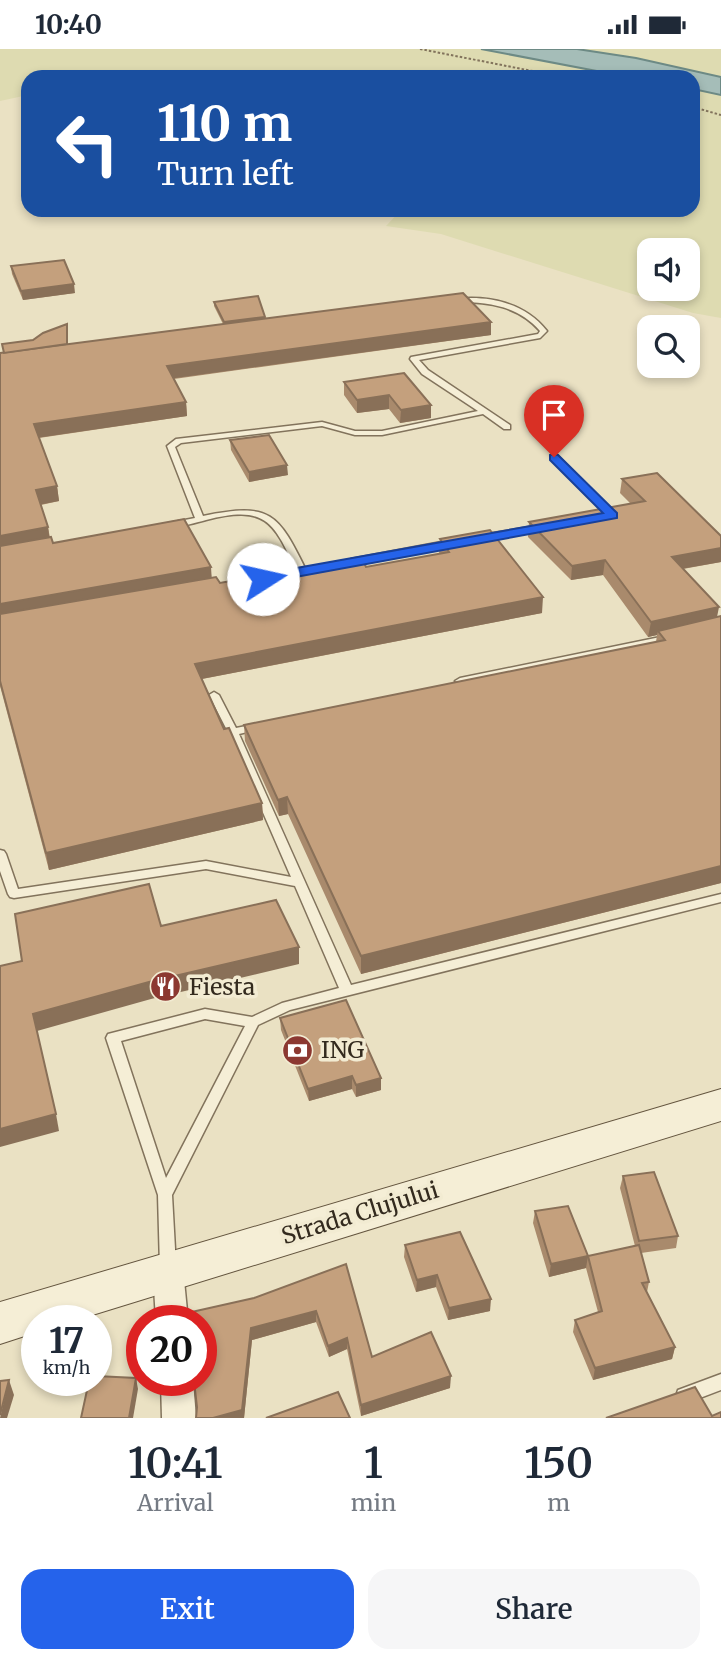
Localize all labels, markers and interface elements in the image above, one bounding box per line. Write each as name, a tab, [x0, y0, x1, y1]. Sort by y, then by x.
text: 10:40	[35, 8, 102, 41]
text: 110 m	[157, 93, 292, 154]
icon: left	[42, 98, 133, 189]
text: Turn left	[157, 154, 294, 194]
map controls	[637, 238, 700, 378]
button: sound	[637, 238, 700, 301]
button: search	[637, 315, 700, 378]
pin	[524, 385, 584, 457]
icon: arrive	[535, 396, 573, 434]
position arrow	[226, 542, 300, 616]
restaurant icon: Fiesta	[149, 970, 183, 1004]
place label: Fiesta	[189, 972, 255, 1001]
bank icon: ING	[281, 1033, 315, 1067]
place label: ING	[321, 1035, 364, 1064]
street label: Strada Clujului	[278, 1175, 442, 1250]
speed limit sign: 20	[126, 1305, 217, 1396]
text: 17	[49, 1319, 84, 1363]
text: km/h	[43, 1356, 90, 1379]
text: 10:41	[128, 1437, 223, 1489]
text: 1	[364, 1437, 383, 1489]
text: 150	[524, 1437, 593, 1489]
text: Arrival	[137, 1488, 214, 1517]
text: min	[351, 1488, 396, 1517]
text: m	[547, 1488, 570, 1517]
button: Exit	[21, 1569, 354, 1649]
button: Share	[368, 1569, 700, 1649]

